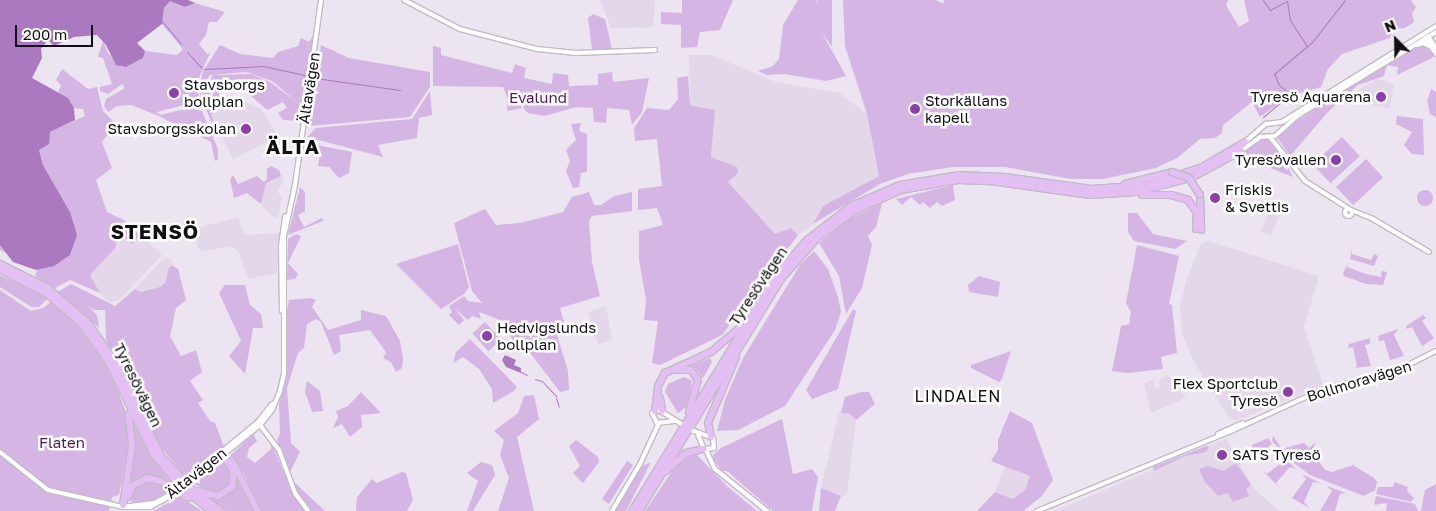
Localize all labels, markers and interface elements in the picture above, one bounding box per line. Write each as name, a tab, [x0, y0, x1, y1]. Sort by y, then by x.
scale bar	[18, 15, 95, 47]
north arrow	[1371, 15, 1421, 65]
text: N	[1382, 16, 1398, 36]
text: 200 m	[23, 25, 67, 43]
street label: Ältavägen	[294, 51, 324, 125]
place label: Stavsborgs bollplan	[184, 75, 265, 110]
marker: Stavsborgs bollplan	[168, 87, 180, 99]
place label: Tyresö Aquarena	[1251, 88, 1371, 106]
park label: Evalund	[509, 89, 567, 107]
place label: Storkällans kapell	[925, 91, 1007, 126]
marker: Tyresö Aquarena	[1375, 91, 1387, 103]
marker: Storkällans kapell	[909, 103, 921, 115]
place label: Stavsborgsskolan	[107, 120, 236, 138]
marker: Stavsborgsskolan	[240, 123, 252, 135]
district label: ÄLTA	[266, 134, 320, 158]
place label: Tyresövallen	[1235, 151, 1326, 169]
marker: Tyresövallen	[1330, 154, 1342, 166]
place label: Friskis & Svettis	[1225, 180, 1289, 215]
marker: Friskis & Svettis	[1209, 192, 1221, 204]
district label: STENSÖ	[110, 219, 200, 243]
street label: Tyresövägen	[725, 243, 791, 329]
place label: Hedvigslunds bollplan	[497, 318, 596, 353]
marker: Hedvigslunds bollplan	[481, 330, 493, 342]
street label: Tyresövägen	[110, 340, 166, 430]
street label: Bollmoravägen	[1304, 357, 1414, 405]
place label: Flex Sportclub Tyresö	[1173, 374, 1278, 409]
district label: LINDALEN	[914, 386, 1002, 406]
marker: Flex Sportclub Tyresö	[1282, 386, 1294, 398]
park label: Flaten	[39, 434, 85, 452]
street label: Ältavägen	[162, 444, 230, 502]
place label: SATS Tyresö	[1232, 446, 1321, 464]
marker: SATS Tyresö	[1216, 449, 1228, 461]

